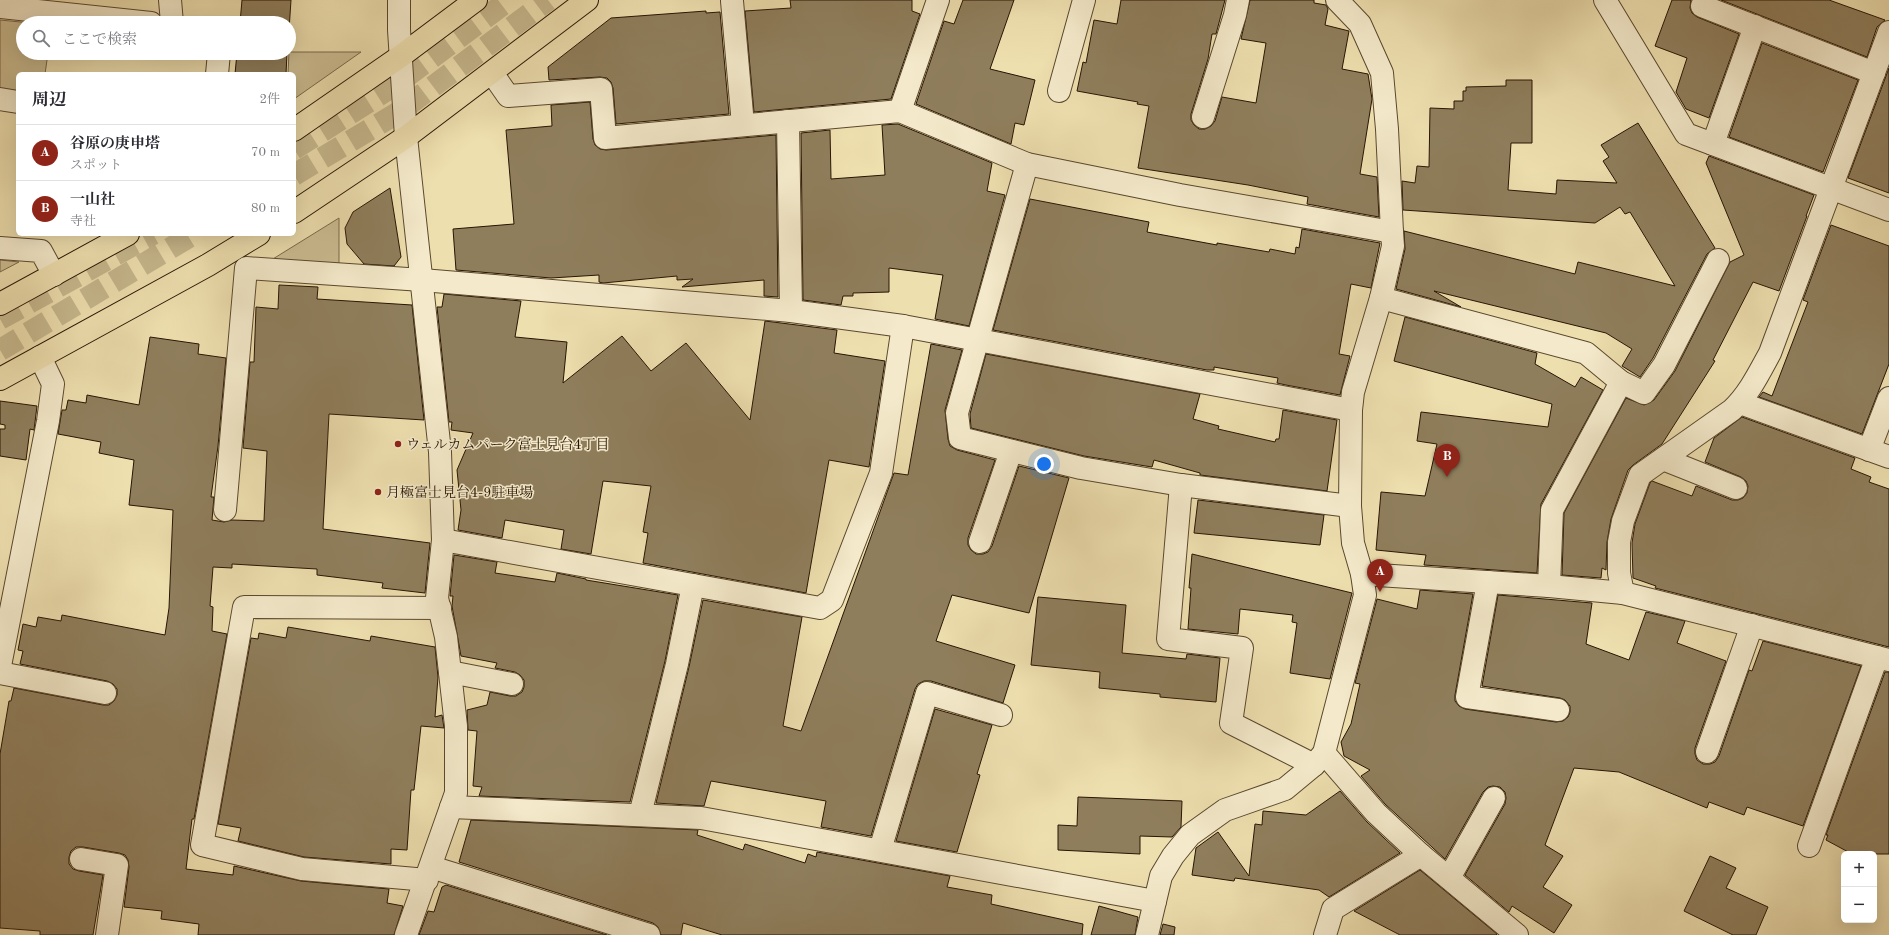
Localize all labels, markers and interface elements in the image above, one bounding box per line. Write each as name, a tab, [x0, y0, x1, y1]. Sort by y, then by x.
search box	[16, 16, 296, 60]
icon: search	[30, 27, 52, 49]
text: ここで検索	[62, 33, 137, 48]
text: 周辺	[32, 92, 66, 109]
text: 2件	[259, 93, 280, 106]
text: 谷原の庚申塔	[70, 137, 160, 152]
text: A	[40, 146, 50, 159]
text: 70 m	[251, 146, 280, 159]
text: スポット	[70, 159, 122, 172]
text: 一山社	[70, 193, 115, 208]
text: B	[40, 202, 50, 215]
text: 80 m	[251, 202, 280, 215]
text: 寺社	[70, 215, 96, 228]
place label: ウェルカムパーク富士見台4丁目	[406, 436, 610, 452]
marker: ウェルカムパーク富士見台4丁目	[393, 439, 403, 449]
pin: B	[1434, 444, 1460, 477]
your location	[1034, 454, 1054, 474]
place label: 月極富士見台4-9駐車場	[386, 484, 533, 500]
marker: 月極富士見台4-9駐車場	[373, 487, 383, 497]
pin: A	[1367, 559, 1393, 592]
map controls	[1841, 851, 1877, 923]
button: +	[1841, 851, 1877, 887]
button: −	[1841, 887, 1877, 923]

